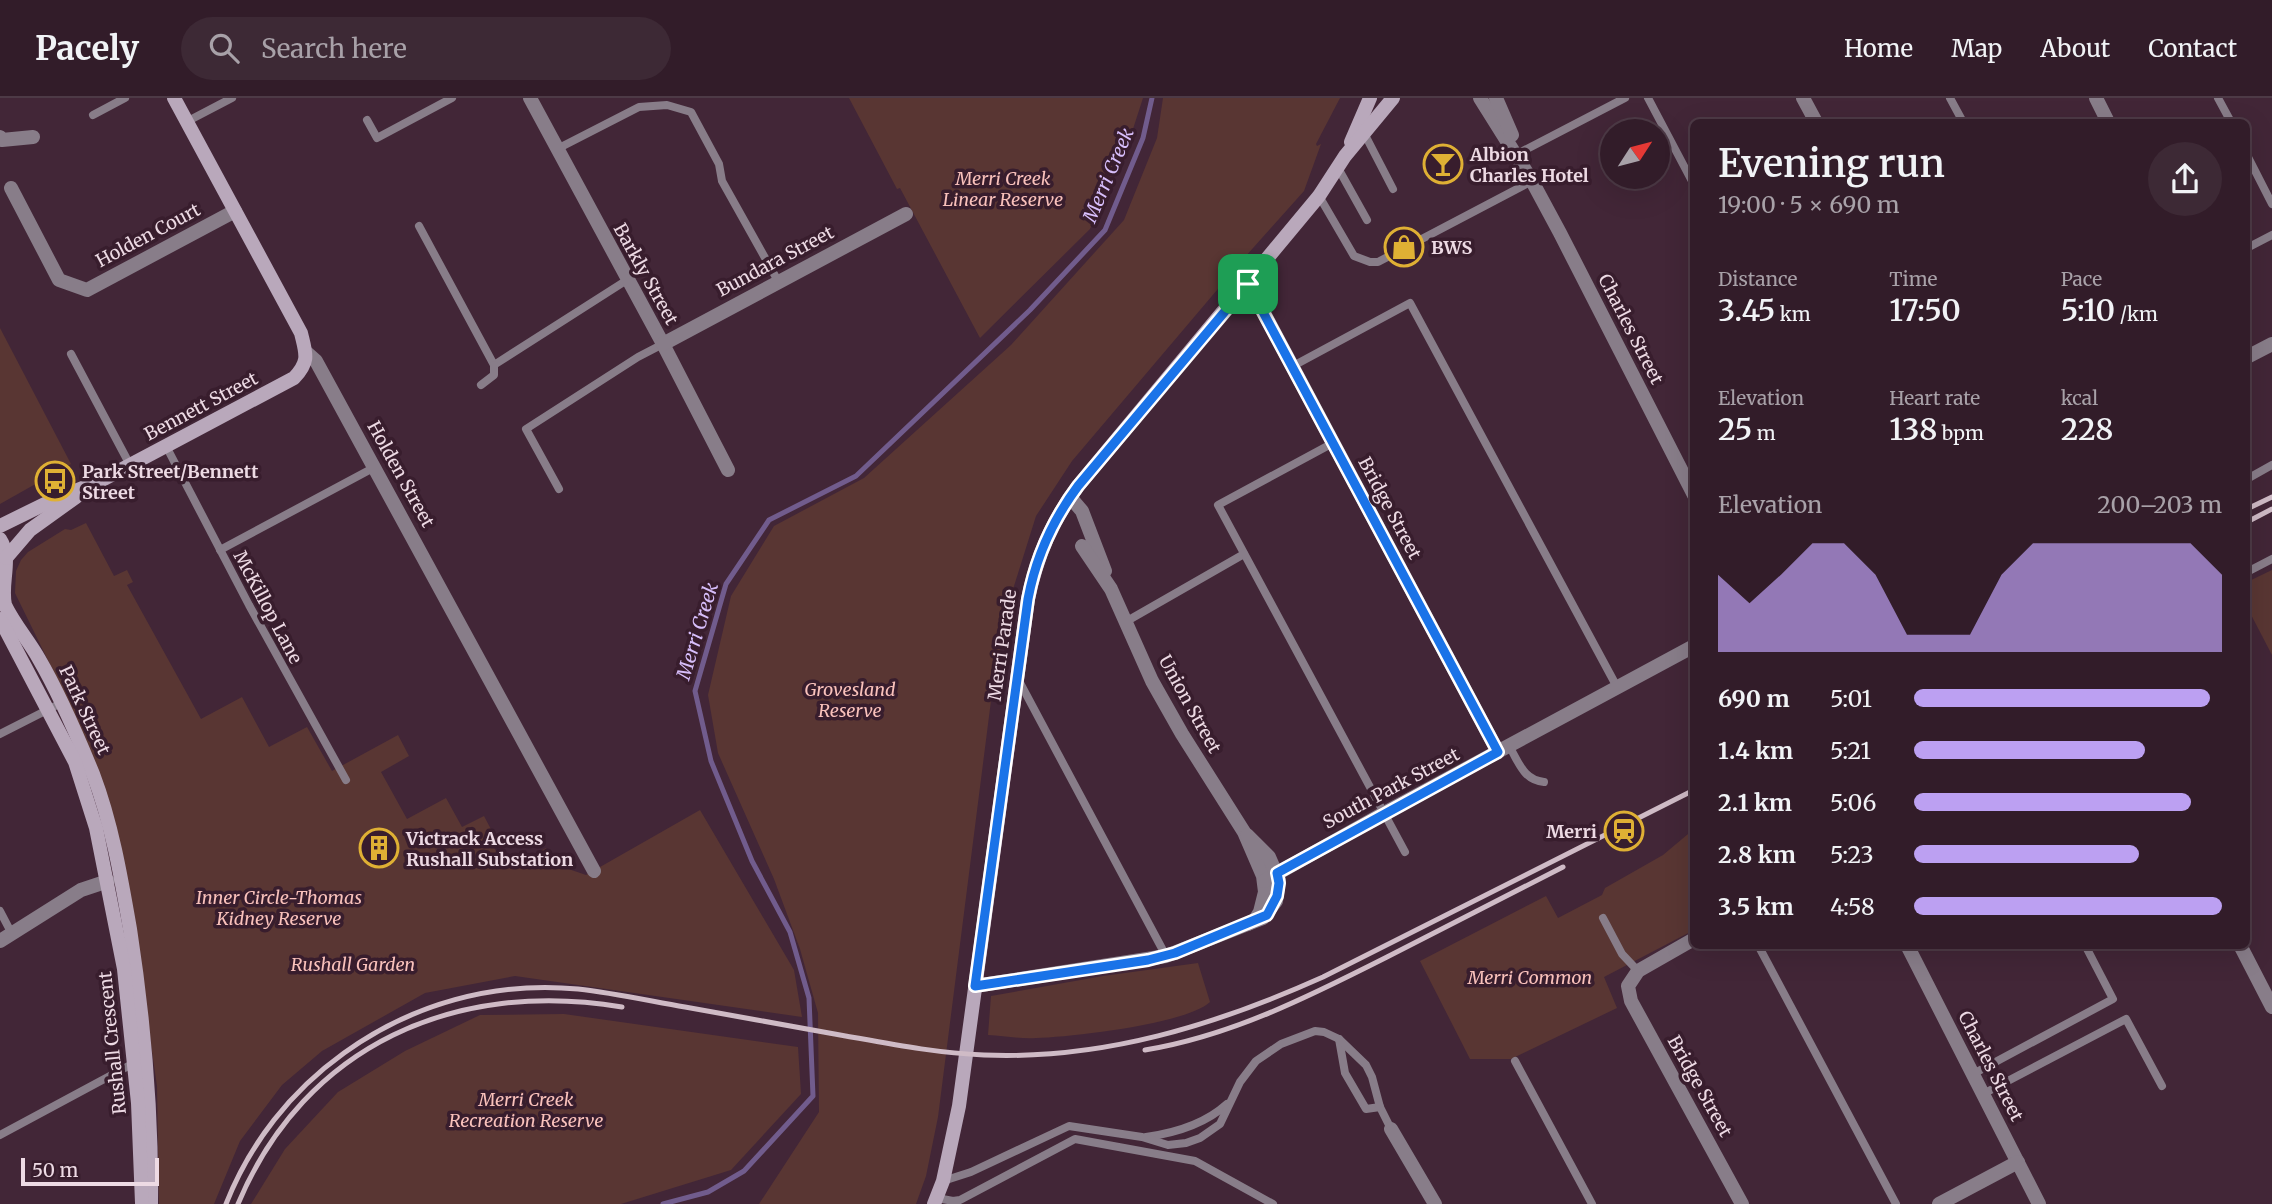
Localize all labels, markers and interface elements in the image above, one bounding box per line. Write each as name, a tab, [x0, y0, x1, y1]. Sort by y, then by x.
search box	[181, 17, 671, 80]
text: Pacely	[35, 28, 139, 69]
icon: search	[205, 29, 243, 67]
text: Search here	[261, 32, 407, 65]
text: Home	[1844, 33, 1913, 64]
text: Map	[1951, 33, 2002, 64]
text: About	[2040, 33, 2110, 64]
text: Contact	[2148, 33, 2237, 64]
north arrow	[1600, 119, 1670, 189]
map controls	[1600, 119, 1670, 189]
water label: Merri Creek	[1077, 124, 1139, 227]
text: Evening run	[1718, 140, 1945, 187]
button: share	[2148, 142, 2222, 216]
bar icon: Albion Charles Hotel	[1422, 143, 1464, 185]
place label: Albion Charles Hotel	[1469, 143, 1589, 187]
park label: Merri Creek Linear Reserve	[943, 167, 1063, 211]
text: 19:00 · 5 × 690 m	[1718, 190, 1900, 219]
street label: Holden Court	[92, 198, 204, 272]
street label: Barkly Street	[609, 219, 683, 329]
street label: Bundara Street	[713, 221, 837, 301]
shop icon: BWS	[1383, 226, 1425, 268]
place label: BWS	[1431, 236, 1473, 259]
pin	[1218, 254, 1278, 314]
icon: arrive	[1229, 265, 1267, 303]
text: Distance	[1718, 267, 1797, 291]
text: Time	[1889, 267, 1938, 291]
text: Pace	[2061, 267, 2102, 291]
street label: Charles Street	[1593, 270, 1669, 388]
text: 3.45	[1718, 291, 1775, 329]
text: 17:50	[1889, 291, 1961, 329]
text: 5:10	[2061, 291, 2115, 329]
text: km	[1775, 302, 1811, 326]
text: /km	[2115, 302, 2158, 326]
street label: Bennett Street	[140, 366, 262, 446]
text: Elevation	[1718, 386, 1804, 410]
text: Heart rate	[1889, 386, 1980, 410]
text: kcal	[2061, 386, 2098, 410]
text: 25	[1718, 410, 1752, 448]
text: 138	[1889, 410, 1937, 448]
text: 228	[2061, 410, 2114, 448]
street label: Holden Street	[362, 417, 440, 531]
text: m	[1752, 421, 1776, 445]
text: bpm	[1937, 421, 1984, 445]
street label: Bridge Street	[1353, 453, 1427, 563]
bus stop icon: Park Street/Bennett Street	[34, 460, 76, 502]
place label: Park Street/Bennett Street	[82, 460, 259, 504]
text: Elevation	[1718, 490, 1822, 519]
text: 200–203 m	[2097, 490, 2222, 519]
street label: McKillop Lane	[229, 546, 307, 668]
water label: Merri Creek	[671, 579, 723, 683]
street label: Merri Parade	[983, 588, 1021, 702]
street label: Union Street	[1154, 651, 1226, 757]
street label: Park Street	[54, 662, 116, 758]
park label: Grovesland Reserve	[804, 678, 896, 722]
text: 690 m	[1718, 684, 1790, 713]
text: 5:01	[1830, 684, 1872, 713]
text: 1.4 km	[1718, 736, 1793, 765]
text: 5:21	[1830, 736, 1871, 765]
street label: South Park Street	[1319, 742, 1463, 834]
text: 2.1 km	[1718, 788, 1792, 817]
text: 5:06	[1830, 788, 1876, 817]
station icon: Merri	[1603, 810, 1645, 852]
place label: Merri	[1546, 820, 1597, 843]
building icon: Victrack Access Rushall Substation	[358, 827, 400, 869]
place label: Victrack Access Rushall Substation	[405, 827, 573, 871]
text: 2.8 km	[1718, 840, 1796, 869]
text: 5:23	[1830, 840, 1874, 869]
park label: Inner Circle-Thomas Kidney Reserve	[196, 886, 362, 930]
text: 3.5 km	[1718, 892, 1794, 921]
text: 4:58	[1830, 892, 1875, 921]
park label: Rushall Garden	[291, 953, 415, 976]
park label: Merri Common	[1467, 966, 1592, 989]
street label: Rushall Crescent	[93, 970, 131, 1116]
street label: Charles Street	[1953, 1007, 2029, 1125]
street label: Bridge Street	[1663, 1031, 1737, 1141]
park label: Merri Creek Recreation Reserve	[449, 1088, 603, 1132]
scale bar	[21, 1155, 159, 1187]
text: 50 m	[32, 1158, 78, 1182]

